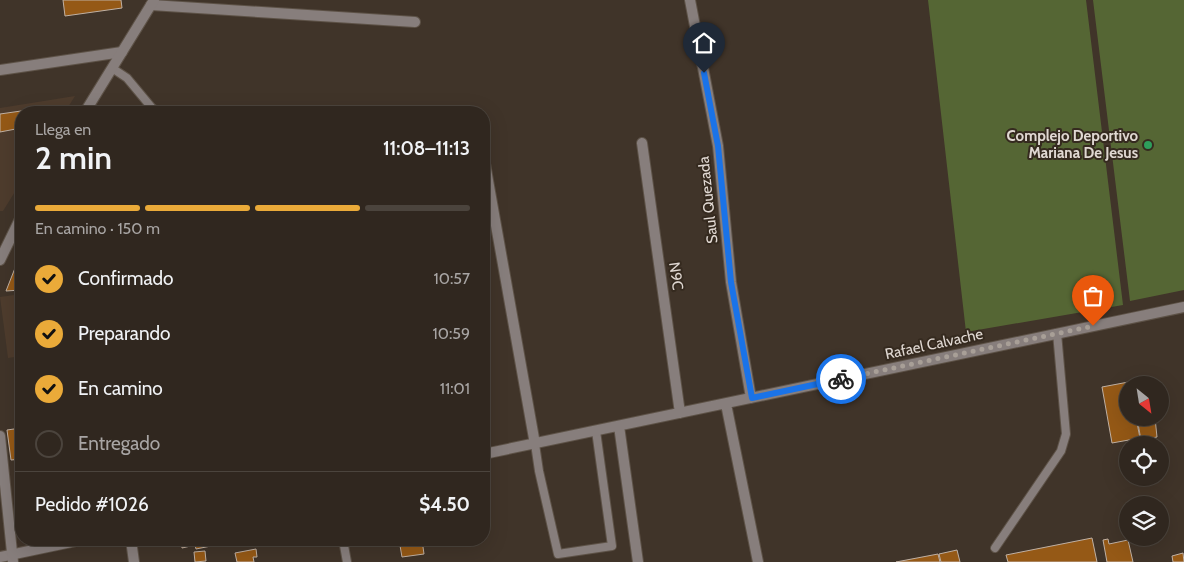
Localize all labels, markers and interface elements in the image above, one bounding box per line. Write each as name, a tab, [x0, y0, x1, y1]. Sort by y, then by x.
pin	[683, 22, 725, 73]
icon: home	[690, 29, 718, 57]
text: Llega en	[35, 120, 91, 139]
place label: Complejo Deportivo Mariana De Jesus	[1007, 127, 1138, 162]
text: 11:08–11:13	[383, 137, 470, 160]
text: 2 min	[35, 138, 112, 177]
marker: Complejo Deportivo Mariana De Jesus	[1142, 139, 1154, 151]
street label: Saul Quezada	[694, 155, 722, 244]
text: En camino · 150 m	[35, 219, 160, 238]
street label: N9C	[665, 261, 687, 291]
icon: check	[35, 265, 63, 293]
text: Confirmado	[78, 267, 174, 290]
text: 10:57	[434, 269, 470, 288]
pin	[1072, 275, 1114, 326]
icon: bag	[1079, 282, 1107, 310]
icon: check	[35, 320, 63, 348]
text: Preparando	[78, 322, 171, 345]
text: 10:59	[433, 324, 470, 343]
street label: Rafael Calvache	[883, 325, 985, 363]
courier	[816, 354, 866, 404]
icon: bike	[827, 365, 855, 393]
icon: check	[35, 375, 63, 403]
north arrow	[1119, 376, 1169, 426]
map controls	[1119, 376, 1169, 546]
text: En camino	[78, 377, 163, 400]
text: 11:01	[440, 379, 470, 398]
text: Entregado	[78, 432, 160, 455]
button: locate	[1119, 436, 1169, 486]
text: Pedido #1026	[35, 493, 149, 516]
text: $4.50	[419, 493, 470, 516]
button: layers	[1119, 496, 1169, 546]

